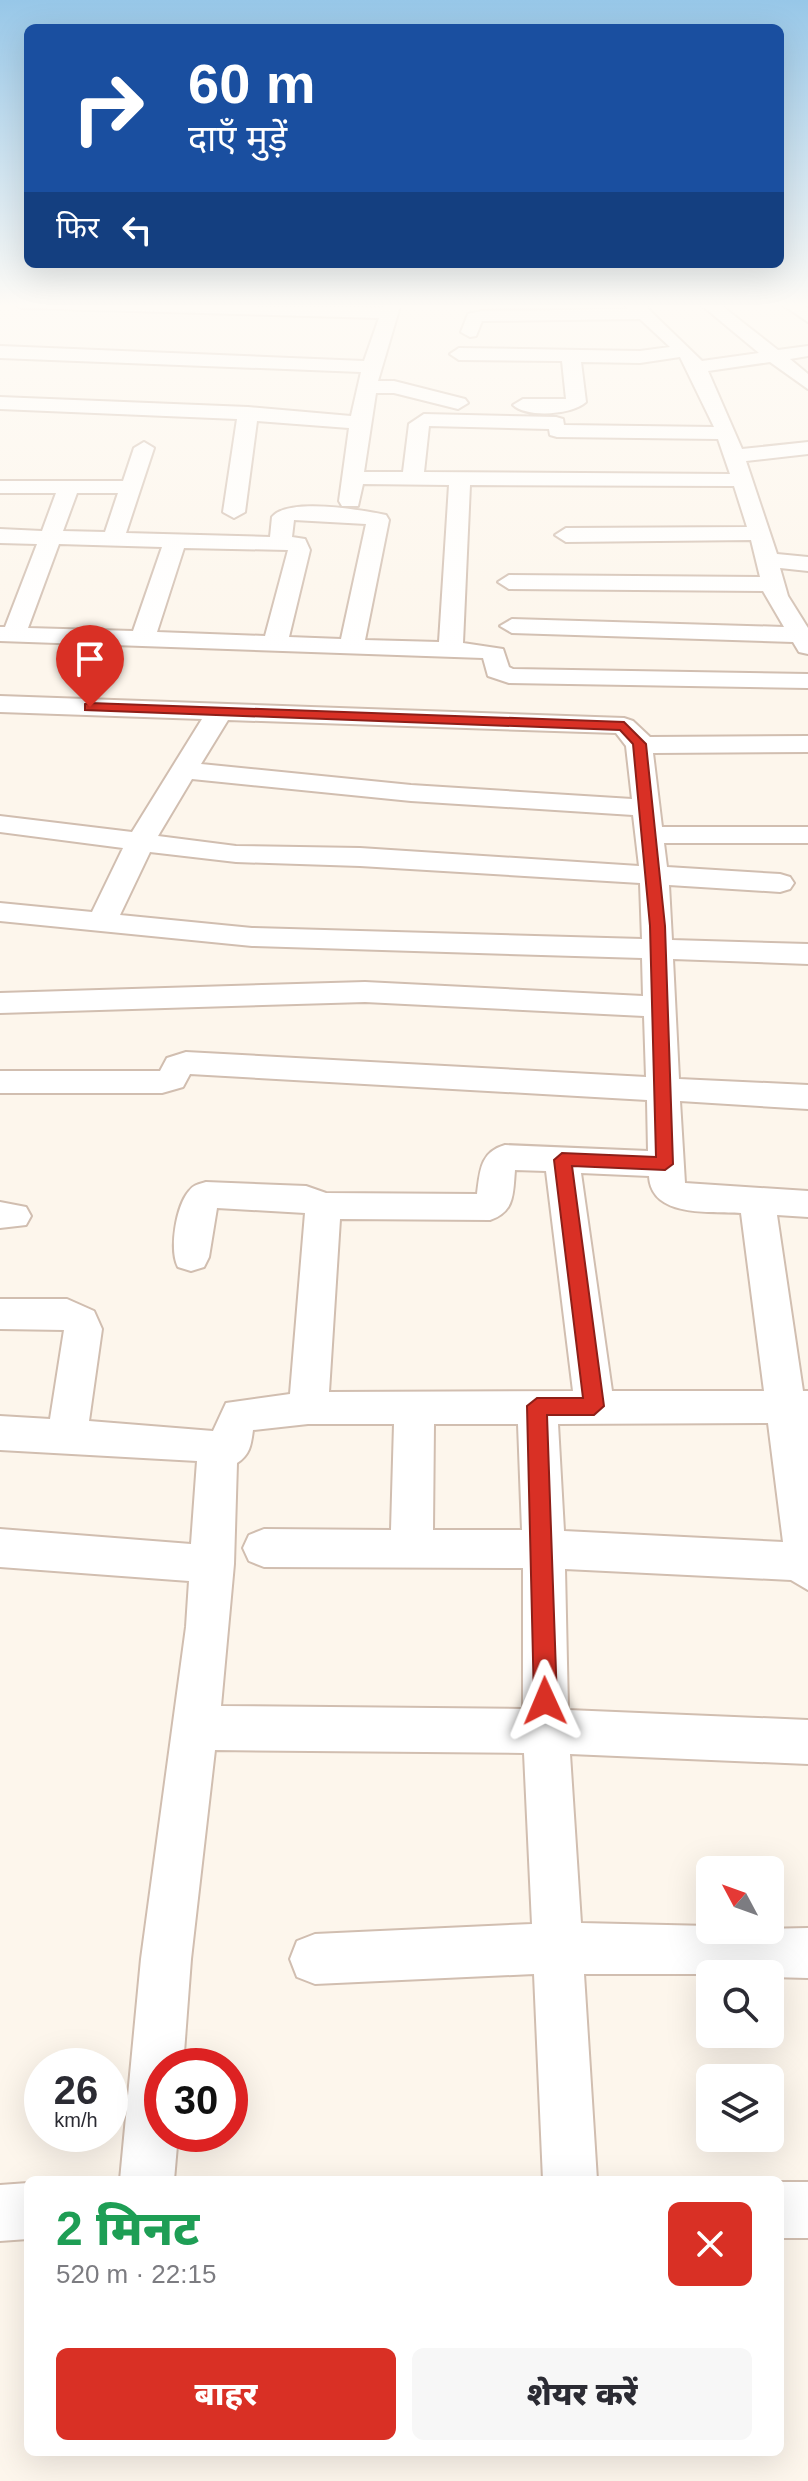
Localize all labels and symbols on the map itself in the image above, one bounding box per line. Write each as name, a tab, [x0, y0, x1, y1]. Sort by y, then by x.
pin	[56, 625, 124, 707]
position arrow	[503, 1659, 587, 1743]
north arrow	[696, 1856, 784, 1944]
speed limit sign: 30	[144, 2048, 248, 2152]

